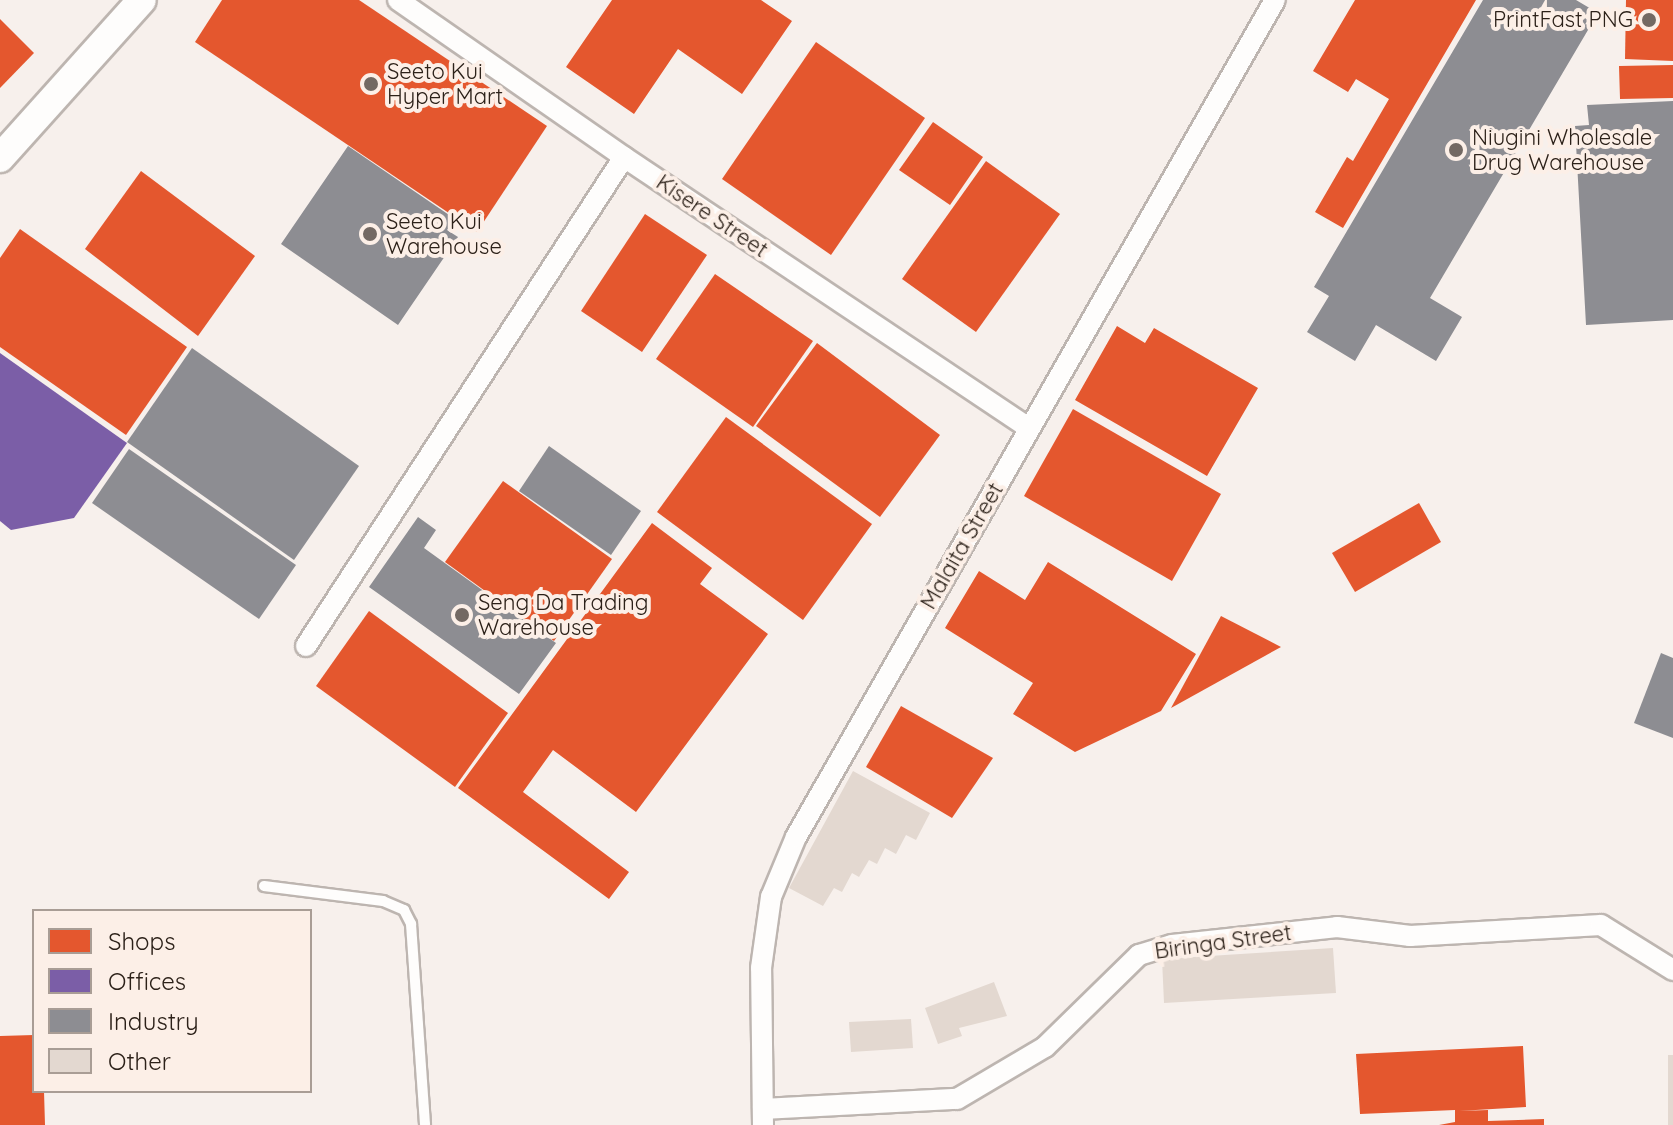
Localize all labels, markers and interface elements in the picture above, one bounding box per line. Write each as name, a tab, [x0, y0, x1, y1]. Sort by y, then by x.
place label: PrintFast PNG	[1493, 7, 1633, 33]
marker: PrintFast PNG	[1640, 11, 1658, 29]
place label: Seeto Kui Hyper Mart	[387, 58, 503, 110]
marker: Seeto Kui Hyper Mart	[362, 75, 380, 93]
place label: Niugini Wholesale Drug Warehouse	[1472, 124, 1652, 176]
marker: Niugini Wholesale Drug Warehouse	[1447, 141, 1465, 159]
street label: Kisere Street	[651, 169, 773, 263]
place label: Seeto Kui Warehouse	[386, 208, 502, 260]
marker: Seeto Kui Warehouse	[361, 225, 379, 243]
street label: Malaita Street	[915, 478, 1009, 614]
place label: Seng Da Trading Warehouse	[478, 589, 648, 640]
marker: Seng Da Trading Warehouse	[453, 606, 471, 624]
legend	[32, 909, 312, 1093]
street label: Biringa Street	[1153, 919, 1293, 965]
text: Shops	[108, 926, 175, 956]
text: Offices	[108, 966, 186, 996]
text: Industry	[108, 1006, 199, 1036]
text: Other	[108, 1046, 171, 1076]

